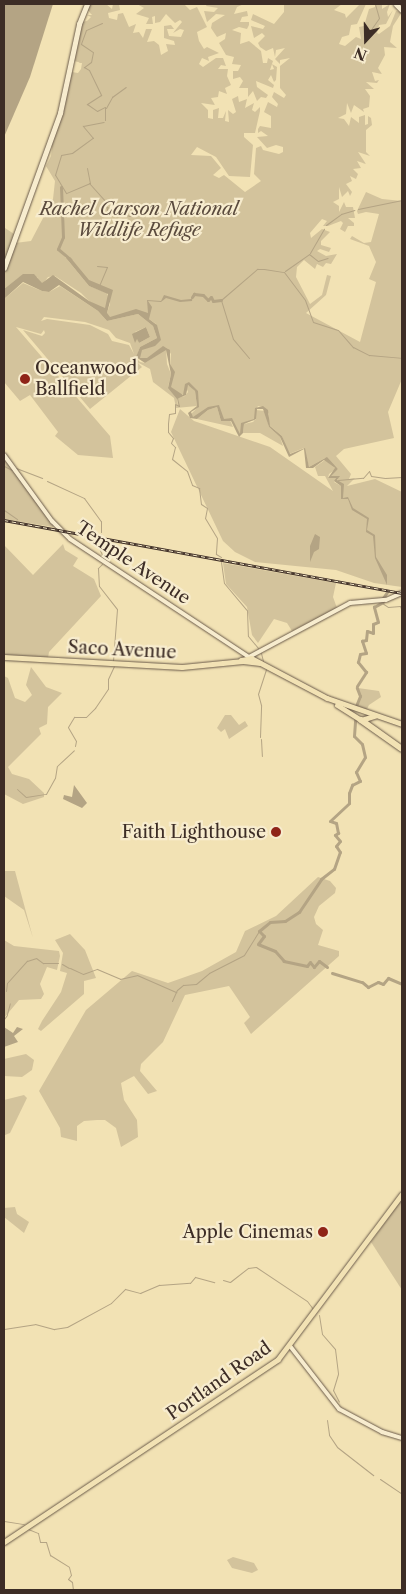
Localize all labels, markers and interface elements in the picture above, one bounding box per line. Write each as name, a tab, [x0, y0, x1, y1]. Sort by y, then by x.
north arrow	[341, 15, 391, 65]
text: N	[352, 43, 370, 65]
park label: Rachel Carson National Wildlife Refuge	[39, 199, 239, 242]
place label: Oceanwood Ballfield	[35, 358, 137, 400]
marker: Oceanwood Ballfield	[19, 373, 31, 385]
street label: Temple Avenue	[71, 517, 195, 609]
street label: Saco Avenue	[67, 636, 177, 664]
place label: Faith Lighthouse	[122, 821, 266, 843]
marker: Faith Lighthouse	[270, 826, 282, 838]
place label: Apple Cinemas	[182, 1221, 313, 1243]
marker: Apple Cinemas	[317, 1226, 329, 1238]
street label: Portland Road	[163, 1337, 275, 1425]

